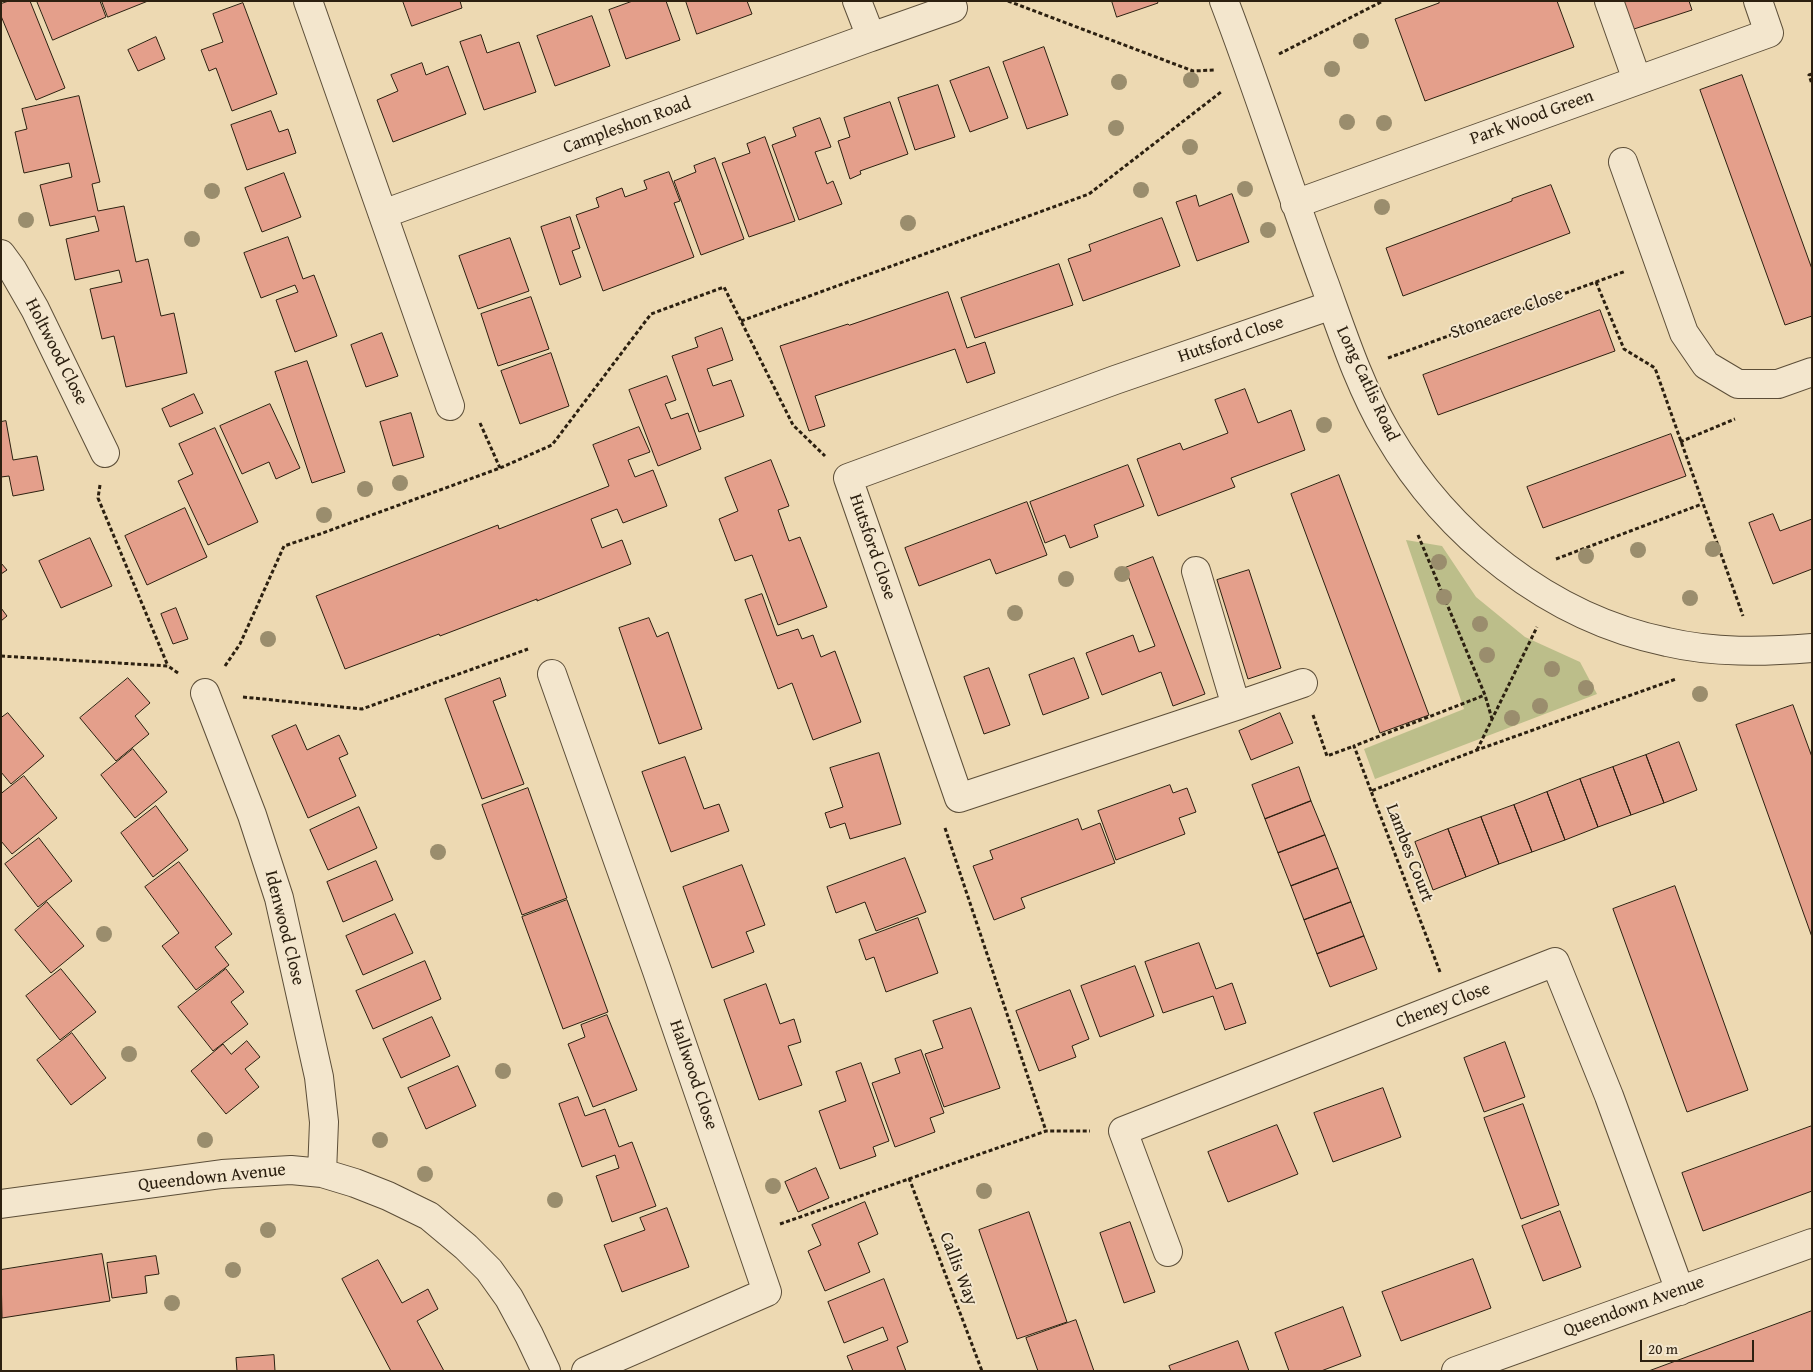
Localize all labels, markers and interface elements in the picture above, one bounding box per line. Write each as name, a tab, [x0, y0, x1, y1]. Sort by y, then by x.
street label: Park Wood Green	[1467, 86, 1597, 150]
street label: Campleshon Road	[560, 93, 694, 159]
street label: Stoneacre Close	[1448, 284, 1566, 344]
street label: Holtwood Close	[20, 295, 92, 409]
street label: Hutsford Close	[1175, 312, 1287, 368]
street label: Long Catlis Road	[1331, 323, 1403, 445]
street label: Hutsford Close	[844, 491, 900, 603]
street label: Lambes Court	[1380, 801, 1438, 905]
street label: Idenwood Close	[259, 868, 309, 988]
street label: Cheney Close	[1393, 978, 1493, 1034]
street label: Hallwood Close	[664, 1017, 722, 1133]
street label: Queendown Avenue	[137, 1160, 287, 1196]
street label: Callis Way	[934, 1229, 982, 1309]
street label: Queendown Avenue	[1561, 1271, 1707, 1343]
scale bar	[1643, 1330, 1757, 1362]
text: 20 m	[1648, 1338, 1678, 1359]

